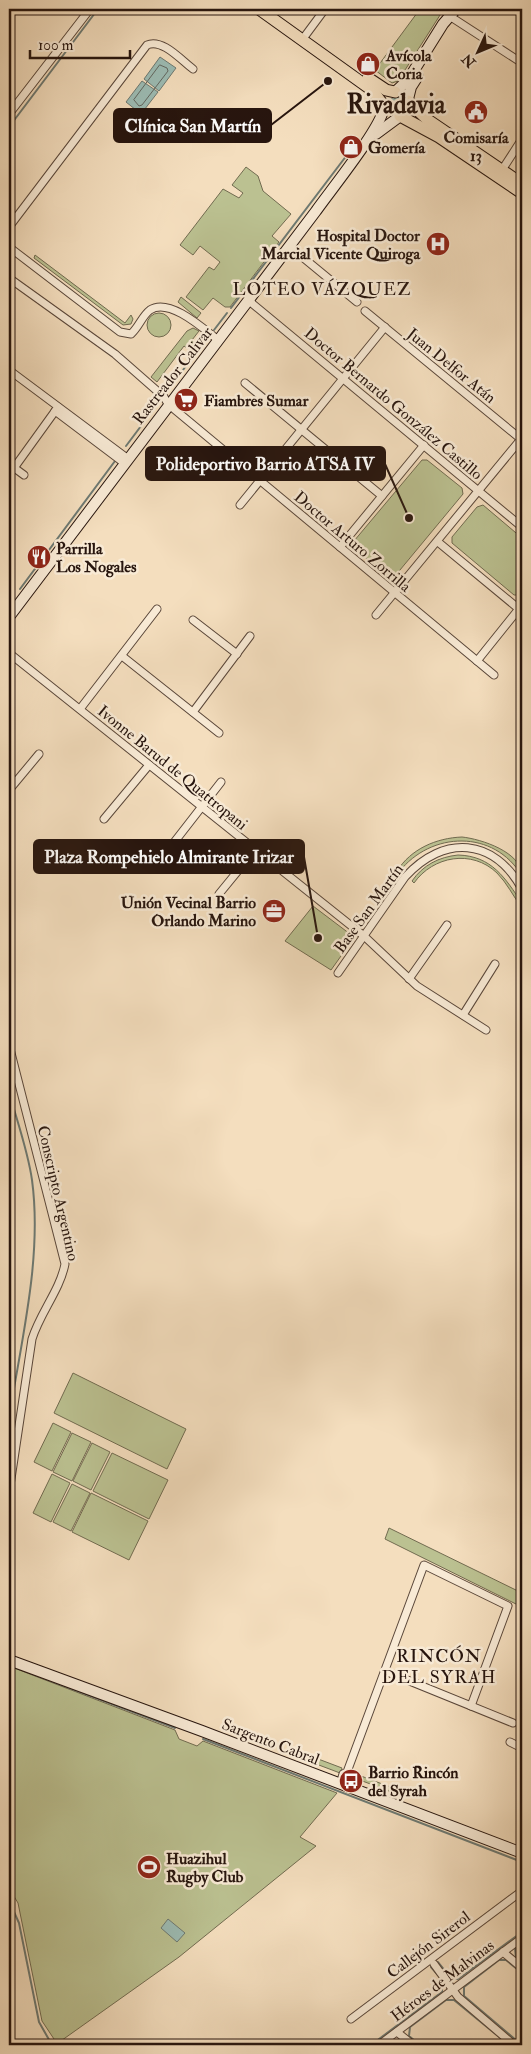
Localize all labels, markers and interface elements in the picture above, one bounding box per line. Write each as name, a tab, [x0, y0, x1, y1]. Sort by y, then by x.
scale bar	[30, 28, 130, 60]
north arrow	[454, 28, 504, 78]
text: 100 m	[38, 36, 74, 55]
place label: Avícola Coria	[385, 46, 432, 84]
text: N	[458, 50, 480, 72]
shop icon: Avícola Coria	[355, 51, 381, 77]
district label: Rivadavia	[346, 89, 447, 121]
public building icon: Comisaría 13	[463, 99, 489, 125]
callout: Clínica San Martín	[114, 109, 271, 142]
text: Clínica San Martín	[125, 115, 262, 138]
place label: Comisaría 13	[444, 128, 509, 166]
shop icon: Gomería	[338, 134, 364, 160]
place label: Gomería	[368, 138, 425, 158]
place label: Hospital Doctor Marcial Vicente Quiroga	[260, 226, 421, 265]
hospital icon: Hospital Doctor Marcial Vicente Quiroga	[425, 231, 451, 257]
district label: LOTEO VÁZQUEZ	[233, 278, 411, 301]
street label: Rastreador Calivar	[128, 323, 217, 429]
street label: Doctor Bernardo González Castillo	[300, 323, 487, 484]
street label: Juan Delfor Atán	[401, 323, 500, 409]
supermarket icon: Fiambres Sumar	[173, 387, 199, 413]
place label: Fiambres Sumar	[204, 391, 309, 411]
callout: Polideportivo Barrio ATSA IV	[146, 447, 385, 480]
text: Polideportivo Barrio ATSA IV	[156, 453, 376, 476]
street label: Doctor Arturo Zorrilla	[290, 487, 415, 597]
place label: Parrilla Los Nogales	[56, 539, 137, 578]
restaurant icon: Parrilla Los Nogales	[26, 544, 52, 570]
street label: Ivonne Barud de Quattropani	[93, 701, 251, 835]
callout: Plaza Rompehielo Almirante Irizar	[34, 840, 304, 873]
text: Plaza Rompehielo Almirante Irizar	[44, 846, 294, 869]
street label: Base San Martín	[330, 860, 408, 957]
place label: Unión Vecinal Barrio Orlando Marino	[121, 893, 256, 931]
office icon: Unión Vecinal Barrio Orlando Marino	[261, 898, 287, 924]
street label: Conscripto Argentino	[32, 1124, 83, 1263]
district label: RINCÓN DEL SYRAH	[382, 1645, 496, 1689]
street label: Sargento Cabral	[219, 1714, 322, 1770]
place label: Barrio Rincón del Syrah	[368, 1763, 459, 1802]
bus stop icon: Barrio Rincón del Syrah	[338, 1768, 364, 1794]
place label: Huazihul Rugby Club	[166, 1849, 244, 1888]
sports icon: Huazihul Rugby Club	[136, 1854, 162, 1880]
street label: Callejón Sirerol	[383, 1907, 474, 1983]
street label: Héroes de Malvinas	[387, 1935, 498, 2026]

